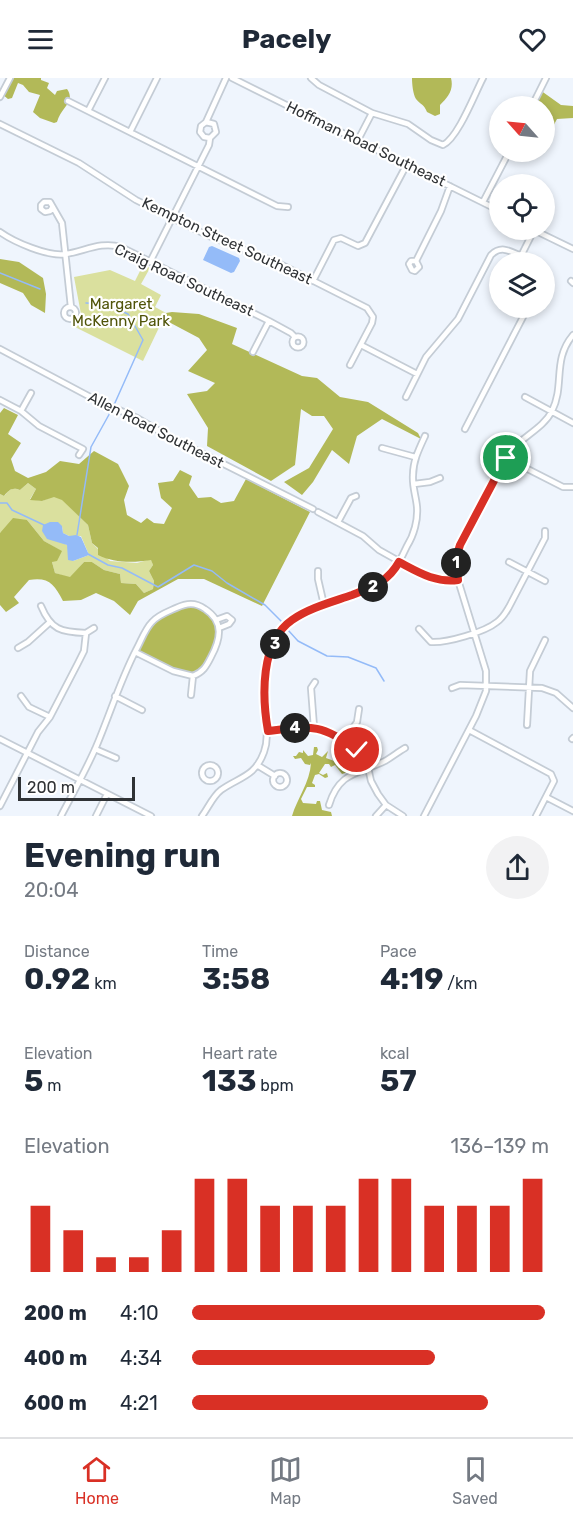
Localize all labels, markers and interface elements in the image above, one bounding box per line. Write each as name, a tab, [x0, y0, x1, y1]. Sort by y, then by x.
icon: menu	[24, 23, 57, 56]
text: Pacely	[242, 23, 331, 55]
icon: heart	[516, 23, 549, 56]
north arrow	[489, 96, 555, 162]
map controls	[489, 96, 555, 318]
street label: Hoffman Road Southeast	[283, 97, 449, 191]
button: locate	[489, 174, 555, 240]
street label: Kempton Street Southeast	[139, 194, 315, 288]
street label: Craig Road Southeast	[112, 240, 257, 320]
button: layers	[489, 252, 555, 318]
park label: Margaret McKenny Park	[72, 295, 170, 330]
street label: Allen Road Southeast	[85, 388, 227, 472]
pin	[480, 432, 531, 483]
icon: arrive	[489, 441, 522, 474]
pin: 1	[441, 548, 471, 578]
text: 1	[452, 553, 460, 572]
pin: 2	[358, 572, 388, 602]
text: 2	[368, 577, 378, 596]
pin: 3	[260, 629, 290, 659]
text: 3	[270, 634, 280, 653]
pin: 4	[280, 713, 310, 743]
text: 4	[290, 718, 300, 737]
pin	[331, 724, 382, 775]
icon: check	[340, 733, 373, 766]
scale bar	[18, 774, 135, 802]
text: 200 m	[27, 778, 75, 797]
text: Evening run	[24, 836, 221, 875]
button: share	[486, 836, 549, 899]
text: 20:04	[24, 878, 79, 902]
text: Distance	[24, 942, 90, 961]
text: Time	[202, 942, 238, 961]
text: Pace	[380, 942, 417, 961]
text: 0.92	[24, 961, 90, 997]
text: 3:58	[202, 961, 270, 997]
text: 4:19	[380, 961, 443, 997]
text: km	[90, 974, 117, 993]
text: /km	[443, 974, 478, 993]
text: Elevation	[24, 1044, 93, 1063]
text: Heart rate	[202, 1044, 277, 1063]
text: kcal	[380, 1044, 409, 1063]
text: 5	[24, 1063, 43, 1099]
text: 133	[202, 1063, 256, 1099]
text: 57	[380, 1063, 417, 1099]
text: m	[43, 1076, 62, 1095]
text: bpm	[256, 1076, 294, 1095]
text: Elevation	[24, 1134, 110, 1158]
text: 136–139 m	[450, 1134, 549, 1158]
text: 200 m	[24, 1301, 87, 1325]
text: 4:10	[120, 1301, 159, 1325]
text: 400 m	[24, 1346, 87, 1370]
text: 4:34	[120, 1346, 162, 1370]
text: 600 m	[24, 1391, 87, 1415]
text: 4:21	[120, 1391, 158, 1415]
tab: Home	[75, 1453, 119, 1508]
tab: Map	[269, 1453, 302, 1508]
tab: Saved	[452, 1453, 498, 1508]

